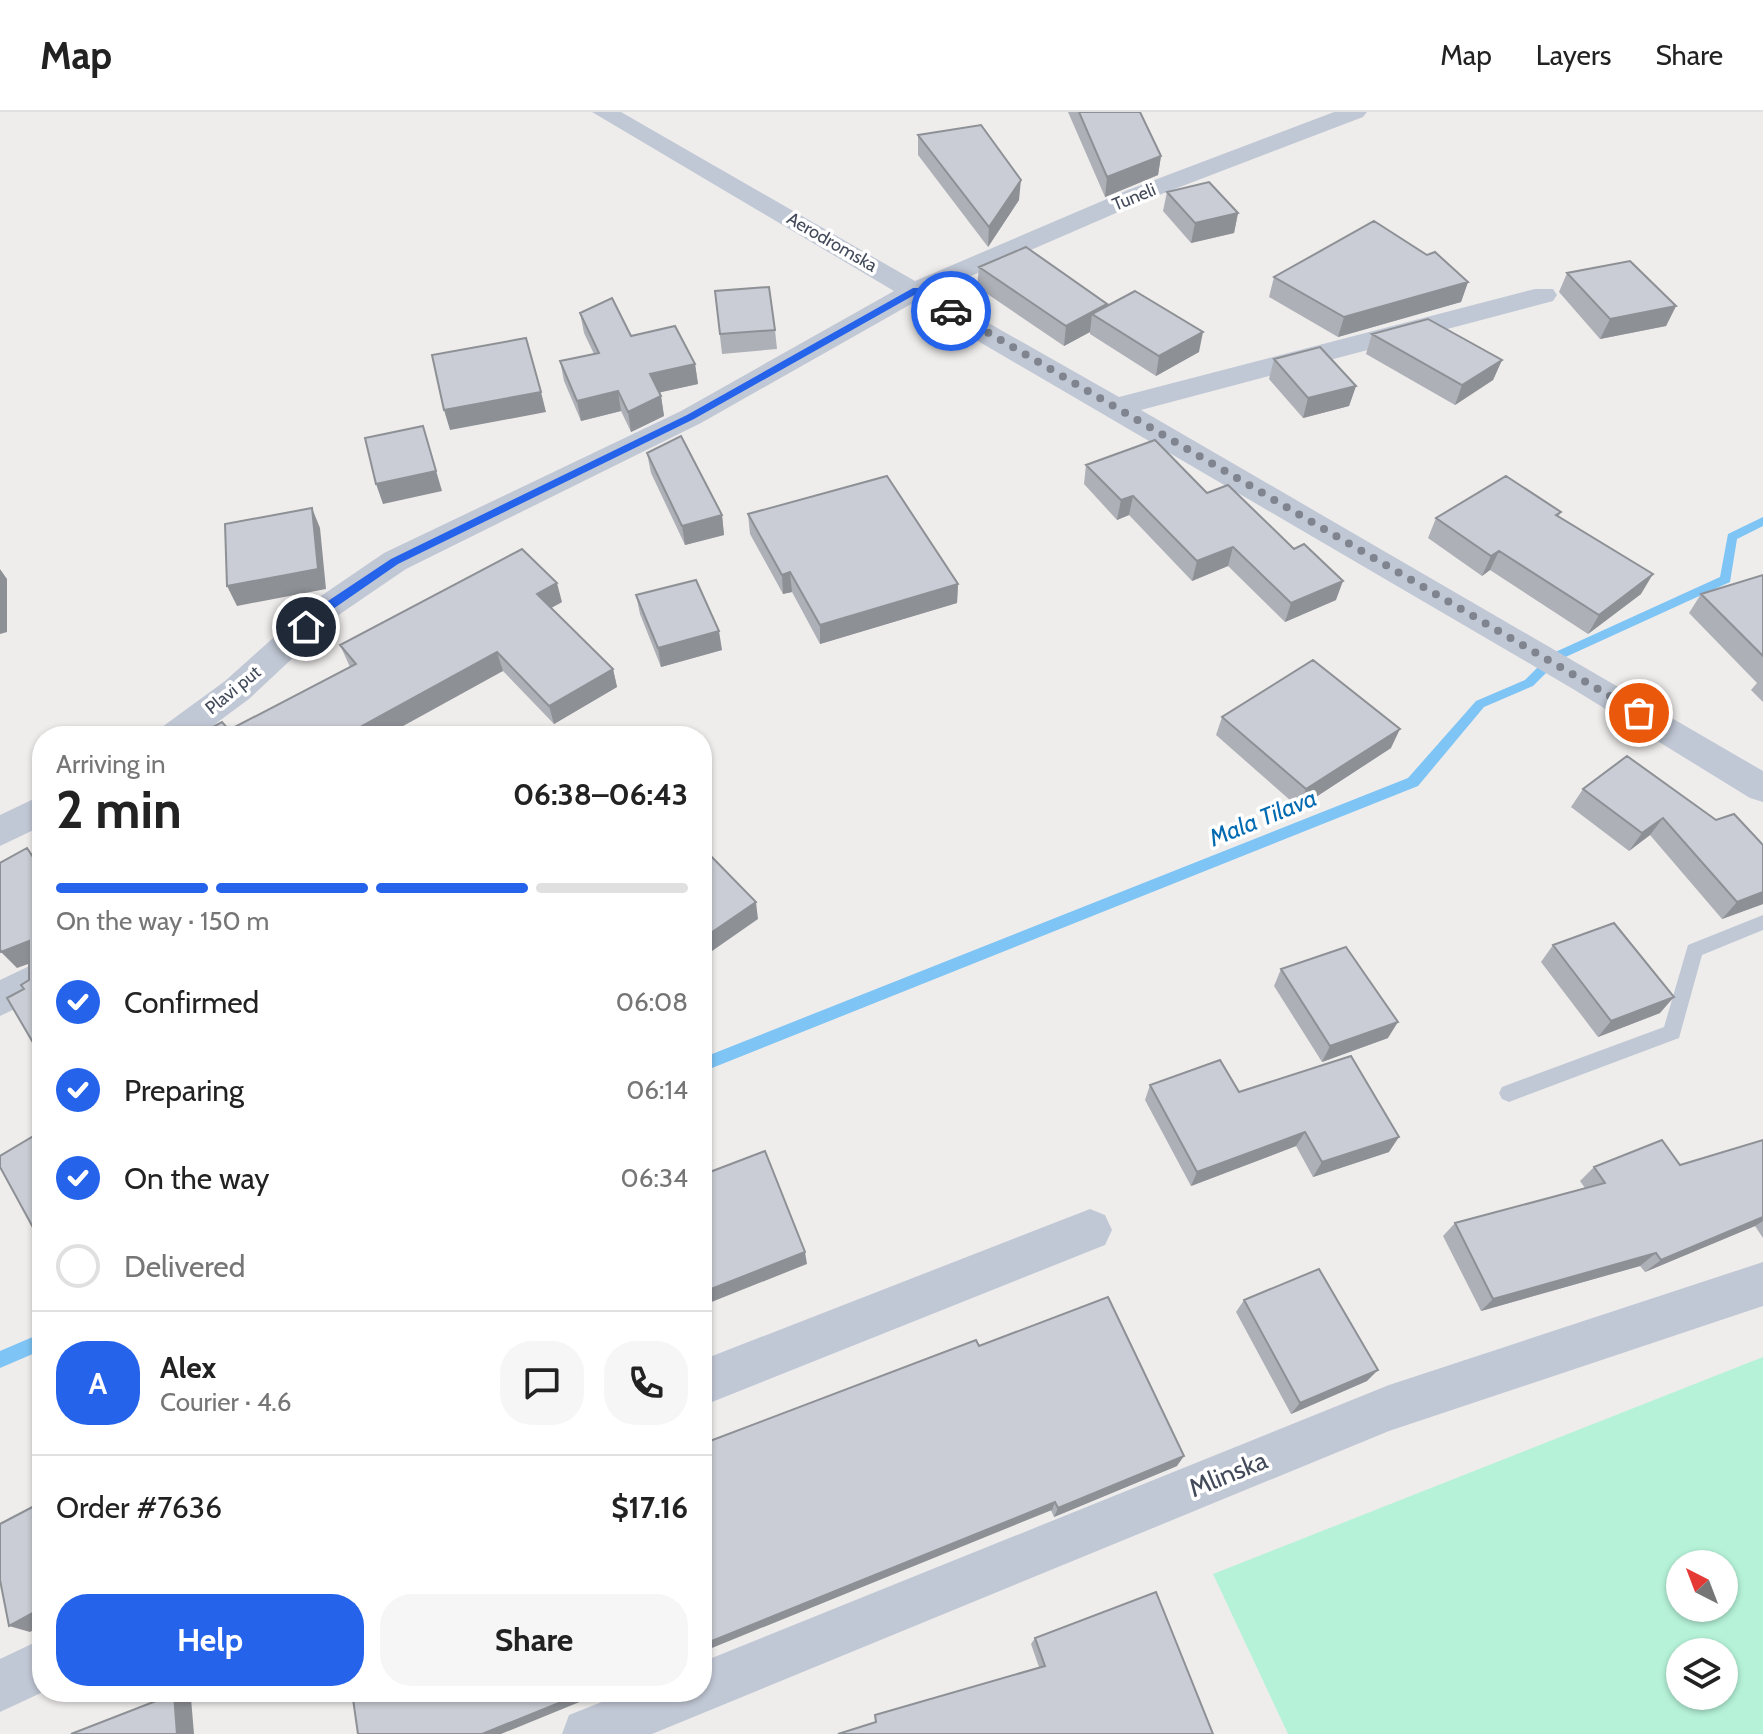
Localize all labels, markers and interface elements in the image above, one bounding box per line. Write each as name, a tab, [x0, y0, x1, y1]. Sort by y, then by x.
text: Map	[40, 32, 112, 79]
text: Map	[1440, 38, 1492, 72]
text: Layers	[1536, 38, 1611, 72]
text: Share	[1655, 38, 1723, 72]
street label: Tuneli	[1109, 178, 1159, 216]
street label: Aerodromska	[783, 207, 881, 277]
courier	[911, 271, 991, 351]
icon: car	[929, 289, 973, 333]
pin	[272, 593, 340, 661]
icon: home	[284, 605, 328, 649]
street label: Plavi put	[201, 661, 265, 719]
pin	[1605, 679, 1673, 747]
icon: bag	[1617, 691, 1661, 735]
text: Arriving in	[56, 748, 166, 780]
text: 06:38–06:43	[513, 776, 688, 813]
text: 2 min	[56, 778, 182, 841]
water label: Mala Tilava	[1204, 783, 1321, 853]
text: On the way · 150 m	[56, 905, 269, 937]
icon: check	[56, 980, 100, 1024]
text: Confirmed	[124, 984, 259, 1021]
text: 06:08	[616, 986, 688, 1018]
icon: check	[56, 1068, 100, 1112]
text: Preparing	[124, 1072, 244, 1109]
text: 06:14	[626, 1074, 688, 1106]
icon: check	[56, 1156, 100, 1200]
text: On the way	[124, 1160, 269, 1197]
text: 06:34	[621, 1162, 688, 1194]
text: Delivered	[124, 1248, 245, 1285]
button: chat	[500, 1341, 584, 1425]
button: phone	[604, 1341, 688, 1425]
text: Alex	[160, 1349, 216, 1386]
text: A	[89, 1365, 107, 1402]
text: Courier · 4.6	[160, 1386, 292, 1418]
street label: Mlinska	[1184, 1444, 1272, 1504]
text: Order #7636	[56, 1489, 222, 1526]
text: $17.16	[611, 1489, 688, 1526]
north arrow	[1666, 1550, 1738, 1622]
map controls	[1666, 1550, 1738, 1710]
button: Help	[56, 1594, 364, 1686]
button: Share	[380, 1594, 688, 1686]
button: layers	[1666, 1638, 1738, 1710]

